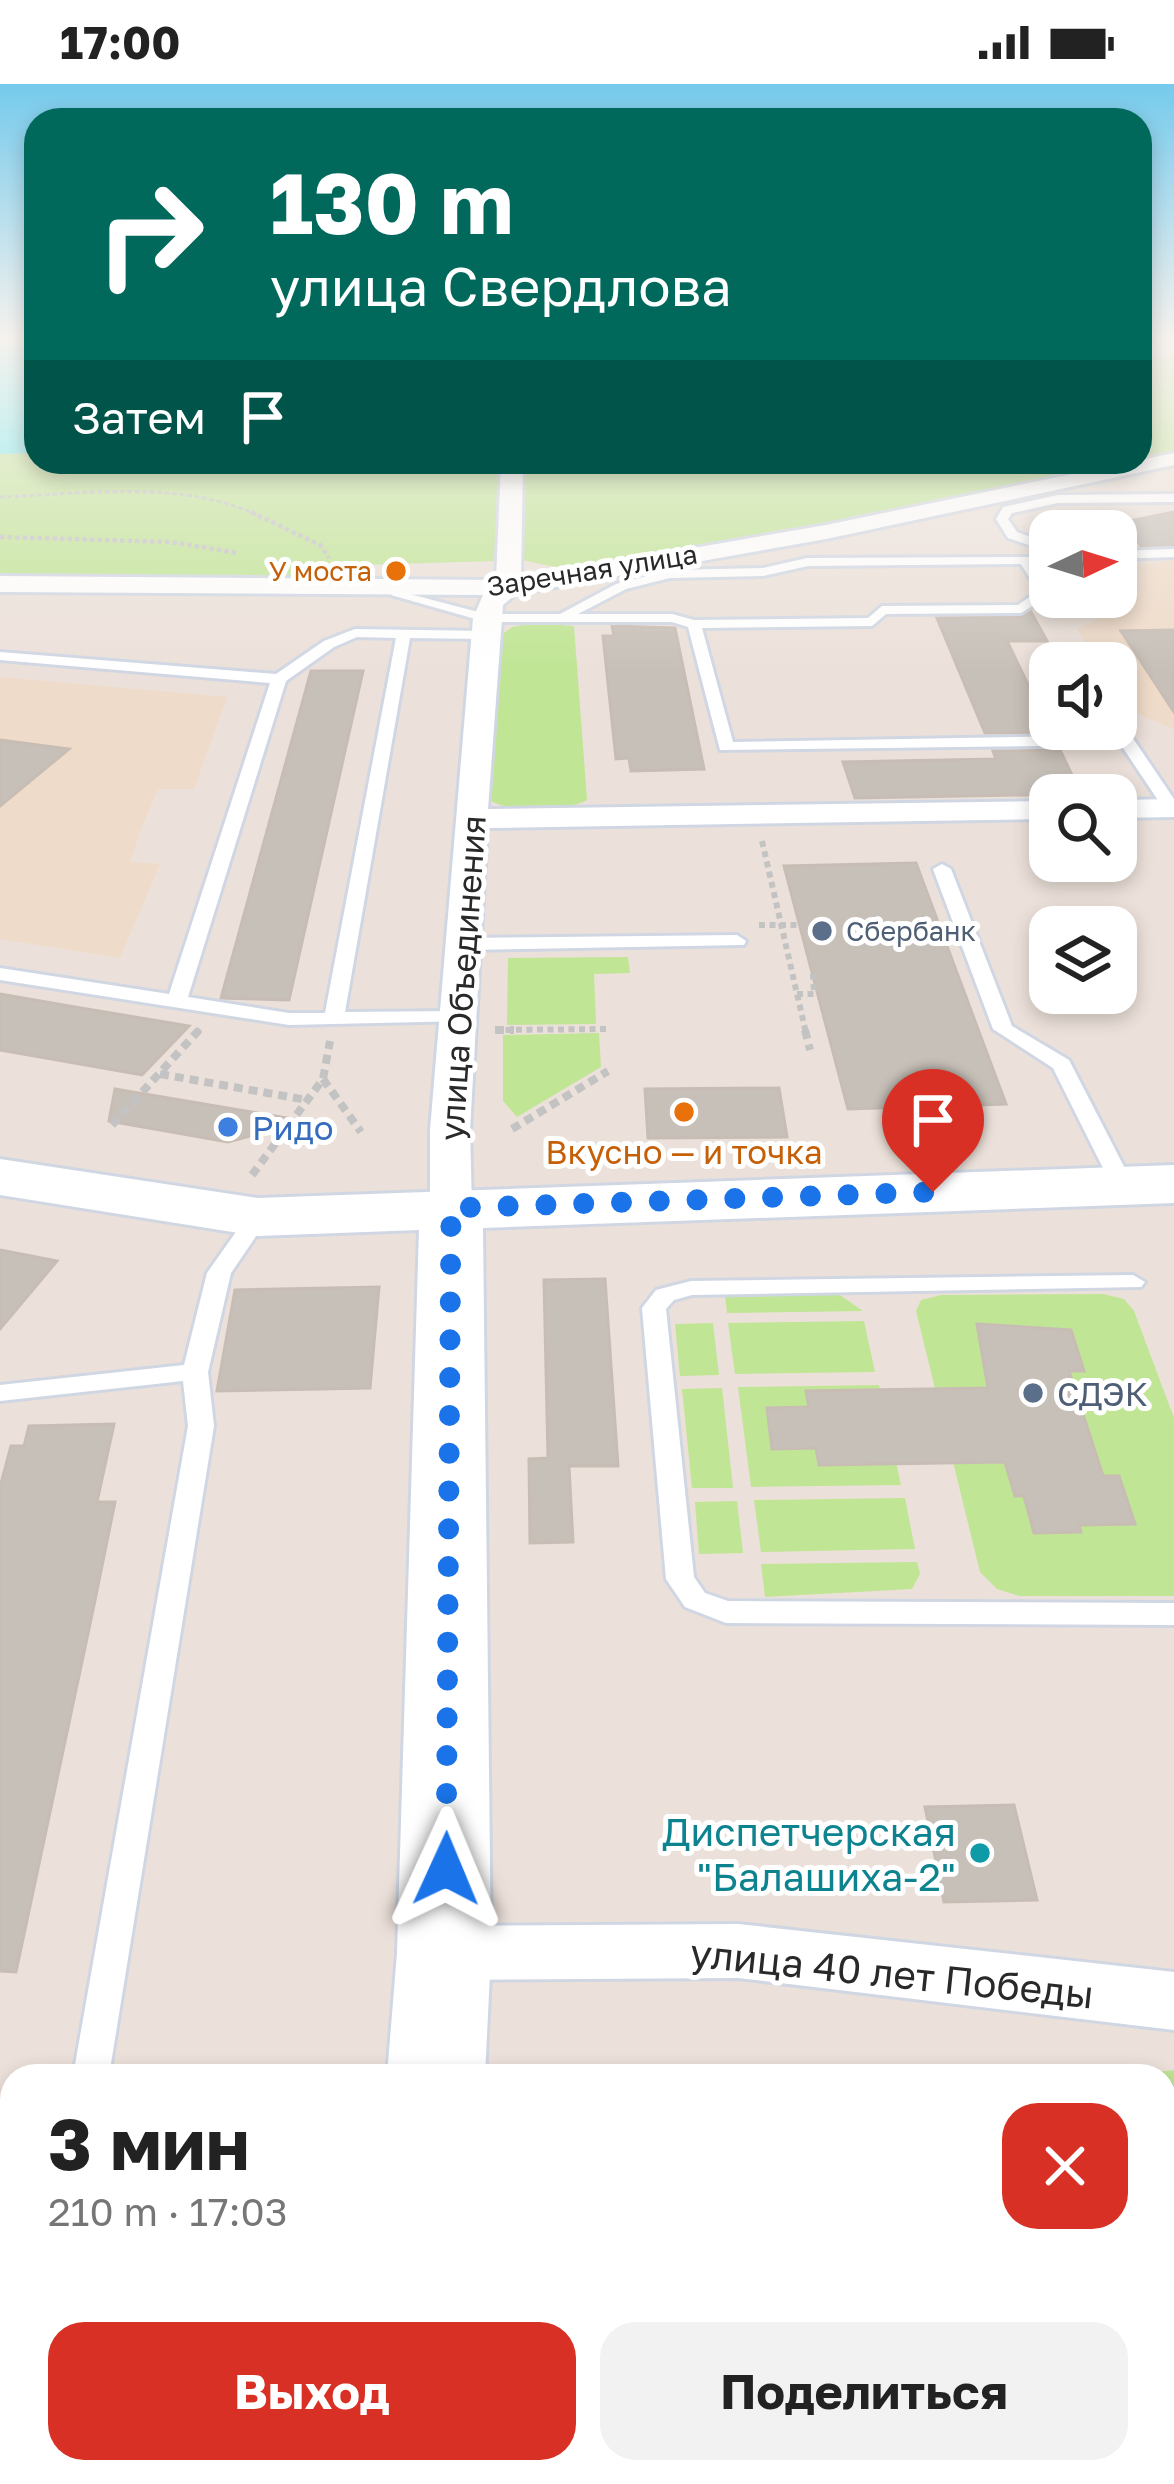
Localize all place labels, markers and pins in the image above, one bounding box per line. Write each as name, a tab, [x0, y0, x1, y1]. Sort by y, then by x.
place label: У моста	[269, 555, 372, 587]
marker: У моста	[383, 558, 409, 584]
place label: Сбербанк	[846, 915, 976, 947]
marker: Сбербанк	[809, 918, 835, 944]
pin	[882, 1069, 984, 1192]
marker: Вкусно — и точка	[671, 1099, 697, 1125]
place label: Ридо	[252, 1108, 334, 1147]
marker: Ридо	[215, 1114, 241, 1140]
place label: Вкусно — и точка	[545, 1132, 823, 1171]
place label: СДЭК	[1057, 1374, 1148, 1413]
marker: СДЭК	[1020, 1380, 1046, 1406]
place label: Диспетчерская "Балашиха-2"	[662, 1808, 956, 1900]
marker: Диспетчерская "Балашиха-2"	[967, 1840, 993, 1866]

